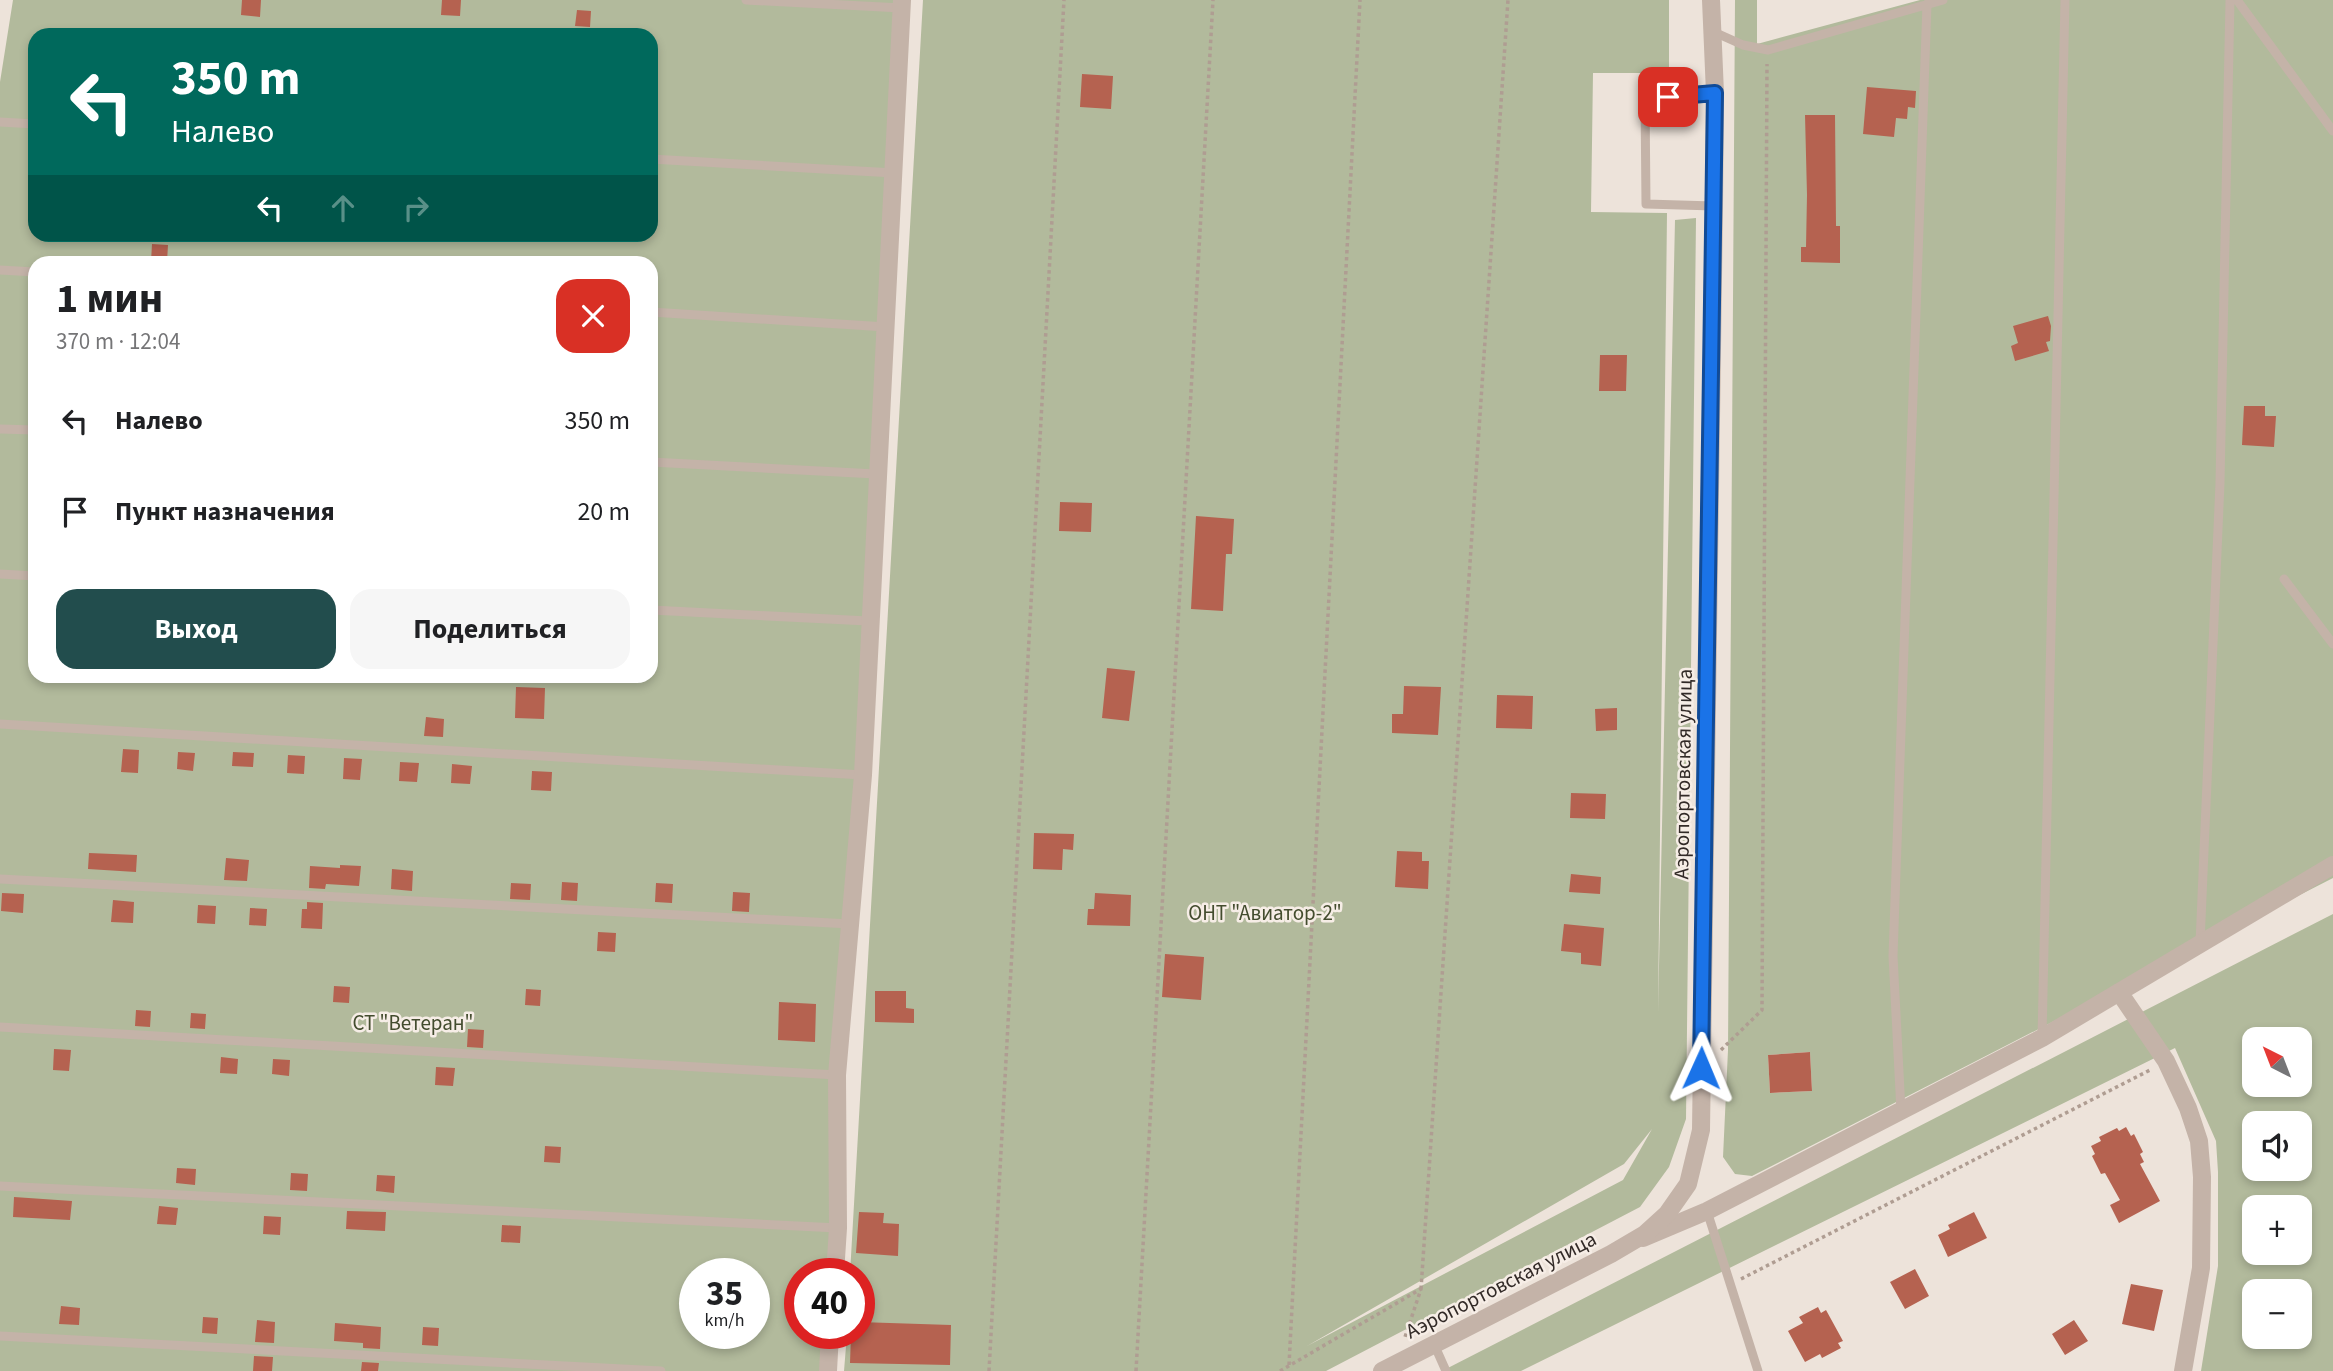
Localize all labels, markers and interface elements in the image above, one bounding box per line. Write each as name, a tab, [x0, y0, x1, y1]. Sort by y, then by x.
text: 350 m	[171, 44, 300, 114]
icon: left	[56, 56, 147, 147]
pin	[1638, 67, 1698, 127]
icon: arrive	[1649, 78, 1687, 116]
text: Налево	[171, 109, 274, 155]
icon: left	[251, 189, 289, 227]
icon: ahead	[324, 189, 362, 227]
icon: right	[397, 189, 435, 227]
text: 1 мин	[56, 269, 163, 329]
button: close	[556, 279, 630, 353]
text: 370 m · 12:04	[56, 325, 180, 358]
icon: left	[56, 402, 94, 440]
text: Налево	[115, 402, 203, 439]
text: 350 m	[564, 402, 630, 439]
icon: arrive	[56, 493, 94, 531]
text: Пункт назначения	[115, 493, 335, 530]
text: 20 m	[577, 493, 630, 530]
button: Выход	[56, 589, 336, 669]
button: Поделиться	[350, 589, 630, 669]
street label: Аэропортовская улица	[1666, 668, 1700, 880]
park label: ОНТ "Авиатор-2"	[1188, 898, 1342, 928]
park label: СТ "Ветеран"	[352, 1008, 474, 1038]
north arrow	[2242, 1027, 2312, 1097]
map controls	[2242, 1027, 2312, 1349]
position arrow	[1664, 1031, 1738, 1105]
button: sound	[2242, 1111, 2312, 1181]
button: +	[2242, 1195, 2312, 1265]
street label: Аэропортовская улица	[1400, 1224, 1602, 1346]
speed limit sign: 40	[784, 1258, 875, 1349]
text: 35	[706, 1269, 743, 1319]
button: −	[2242, 1279, 2312, 1349]
text: km/h	[705, 1308, 744, 1333]

